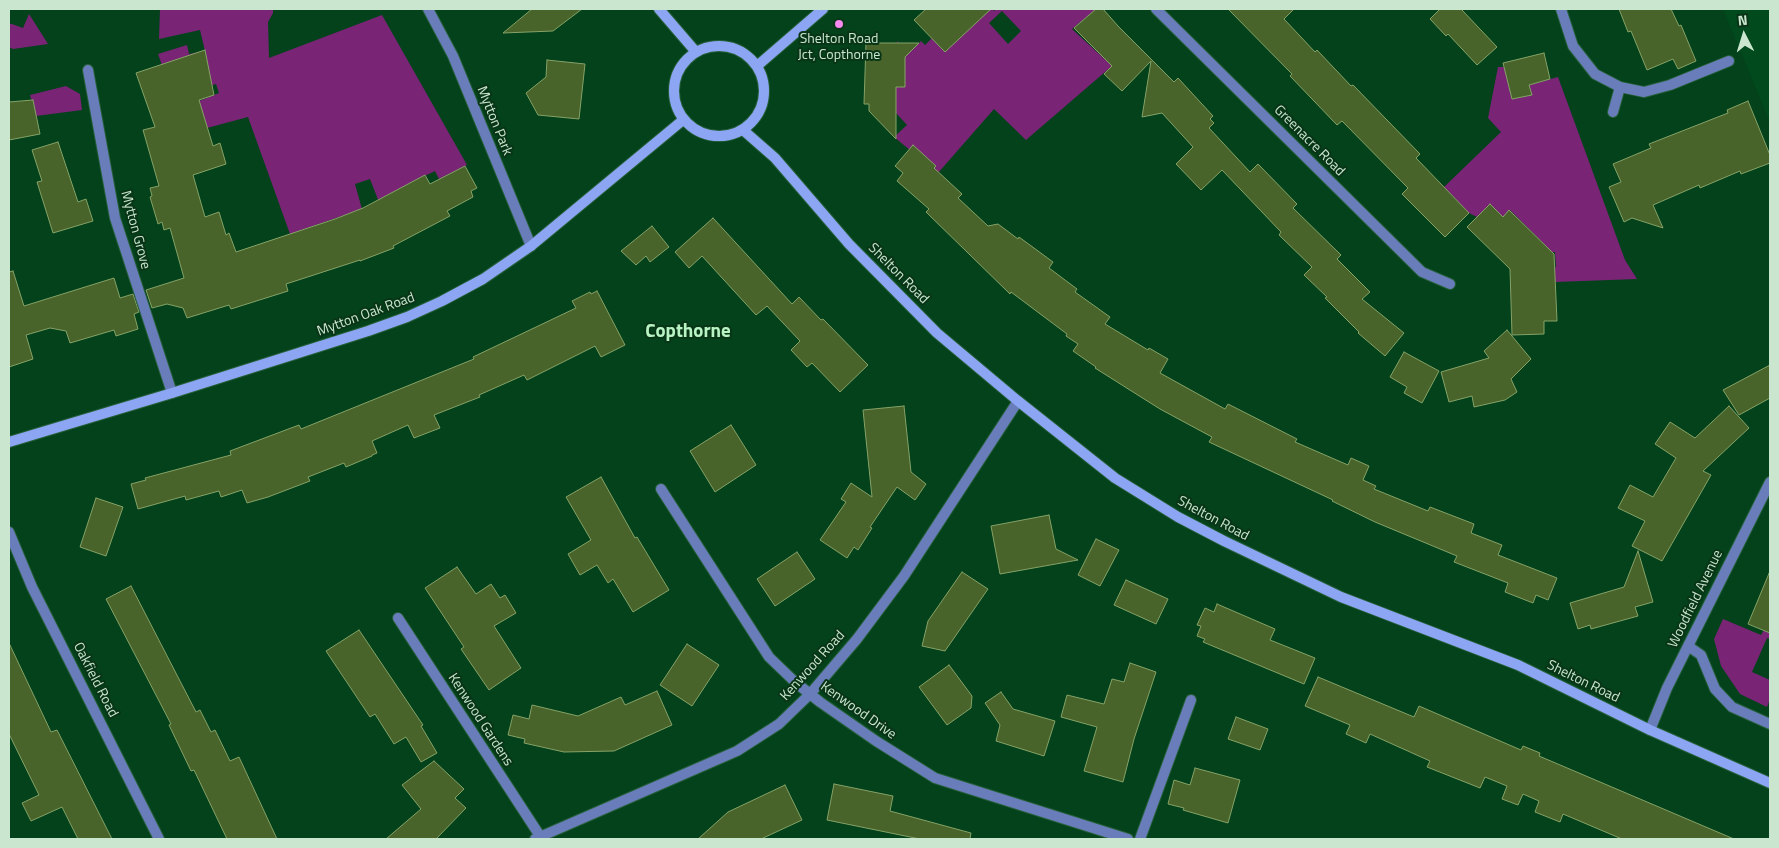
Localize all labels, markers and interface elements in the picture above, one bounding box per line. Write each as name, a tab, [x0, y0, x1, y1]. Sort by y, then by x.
text: N	[1737, 9, 1748, 30]
north arrow	[1719, 10, 1769, 60]
marker: Shelton Road Jct, Copthorne	[833, 18, 845, 30]
place label: Shelton Road Jct, Copthorne	[798, 32, 880, 64]
street label: Mytton Park	[473, 84, 515, 158]
street label: Greenacre Road	[1270, 102, 1348, 180]
street label: Mytton Grove	[116, 189, 154, 271]
street label: Shelton Road	[864, 240, 932, 308]
street label: Mytton Oak Road	[315, 290, 417, 340]
district label: Copthorne	[645, 321, 731, 343]
street label: Shelton Road	[1174, 493, 1252, 545]
street label: Woodfield Avenue	[1665, 547, 1727, 651]
street label: Kenwood Road	[777, 628, 849, 704]
street label: Oakfield Road	[69, 640, 121, 720]
street label: Shelton Road	[1544, 657, 1622, 707]
street label: Kenwood Gardens	[444, 671, 516, 769]
street label: Kenwood Drive	[817, 679, 899, 743]

